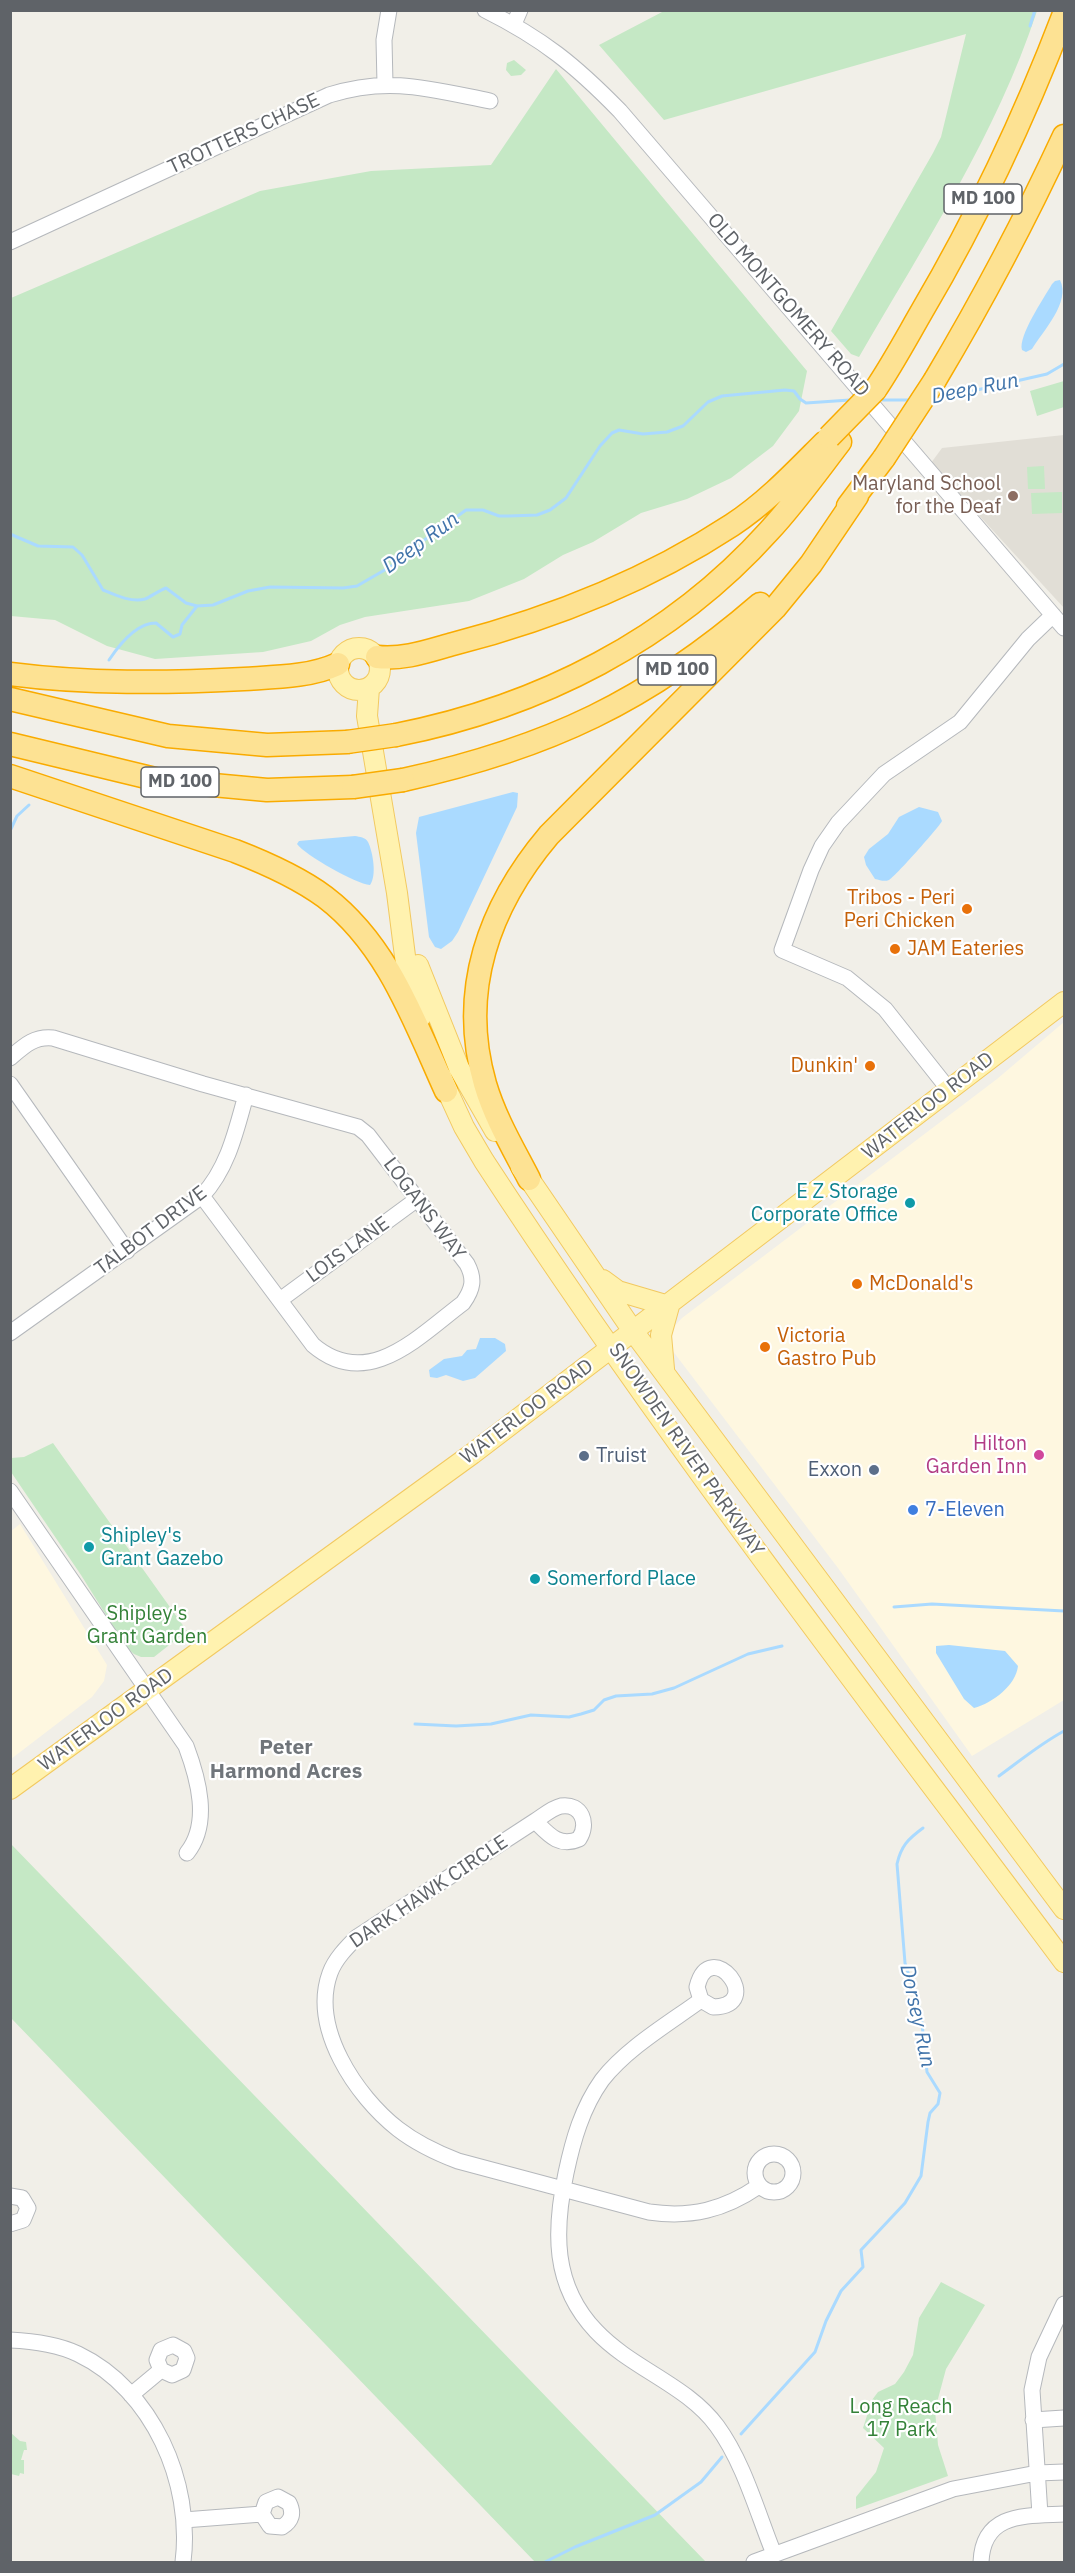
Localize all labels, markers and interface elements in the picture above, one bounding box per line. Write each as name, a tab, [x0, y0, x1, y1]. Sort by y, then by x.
street label: TROTTERS CHASE	[164, 88, 324, 180]
road number: MD 100	[944, 184, 1022, 214]
street label: OLD MONTGOMERY ROAD	[702, 208, 874, 402]
water label: Deep Run	[929, 368, 1021, 410]
place label: Maryland School for the Deaf	[852, 472, 1001, 519]
marker: Maryland School for the Deaf	[1006, 489, 1020, 503]
water label: Deep Run	[378, 507, 464, 579]
road number: MD 100	[638, 655, 716, 685]
road number: MD 100	[141, 767, 219, 797]
place label: Tribos - Peri Peri Chicken	[844, 886, 955, 933]
marker: Tribos - Peri Peri Chicken	[960, 902, 974, 916]
place label: JAM Eateries	[907, 937, 1024, 961]
marker: JAM Eateries	[888, 942, 902, 956]
street label: WATERLOO ROAD	[857, 1047, 999, 1165]
place label: Dunkin'	[790, 1054, 858, 1078]
marker: Dunkin'	[863, 1059, 877, 1073]
street label: LOGANS WAY	[378, 1153, 470, 1265]
place label: E Z Storage Corporate Office	[751, 1180, 898, 1227]
street label: TALBOT DRIVE	[90, 1181, 212, 1281]
marker: E Z Storage Corporate Office	[903, 1196, 917, 1210]
street label: LOIS LANE	[302, 1212, 394, 1288]
place label: McDonald's	[869, 1272, 974, 1296]
marker: McDonald's	[850, 1277, 864, 1291]
place label: Victoria Gastro Pub	[777, 1324, 876, 1371]
street label: SNOWDEN RIVER PARKWAY	[603, 1339, 769, 1561]
marker: Victoria Gastro Pub	[758, 1340, 772, 1354]
street label: WATERLOO ROAD	[456, 1354, 598, 1470]
place label: Hilton Garden Inn	[926, 1432, 1027, 1479]
place label: Truist	[596, 1444, 647, 1468]
marker: Hilton Garden Inn	[1032, 1448, 1046, 1462]
marker: Truist	[577, 1449, 591, 1463]
place label: Exxon	[808, 1458, 862, 1482]
marker: Exxon	[867, 1463, 881, 1477]
place label: 7-Eleven	[925, 1498, 1005, 1522]
marker: 7-Eleven	[906, 1503, 920, 1517]
place label: Shipley's Grant Gazebo	[101, 1524, 223, 1571]
marker: Shipley's Grant Gazebo	[82, 1540, 96, 1554]
place label: Somerford Place	[547, 1567, 696, 1591]
marker: Somerford Place	[528, 1572, 542, 1586]
park label: Shipley's Grant Garden	[87, 1602, 207, 1649]
street label: WATERLOO ROAD	[34, 1663, 178, 1777]
district label: Peter Harmond Acres	[210, 1735, 362, 1785]
street label: DARK HAWK CIRCLE	[345, 1830, 513, 1954]
water label: Dorsey Run	[894, 1962, 940, 2070]
park label: Long Reach 17 Park	[849, 2395, 953, 2442]

